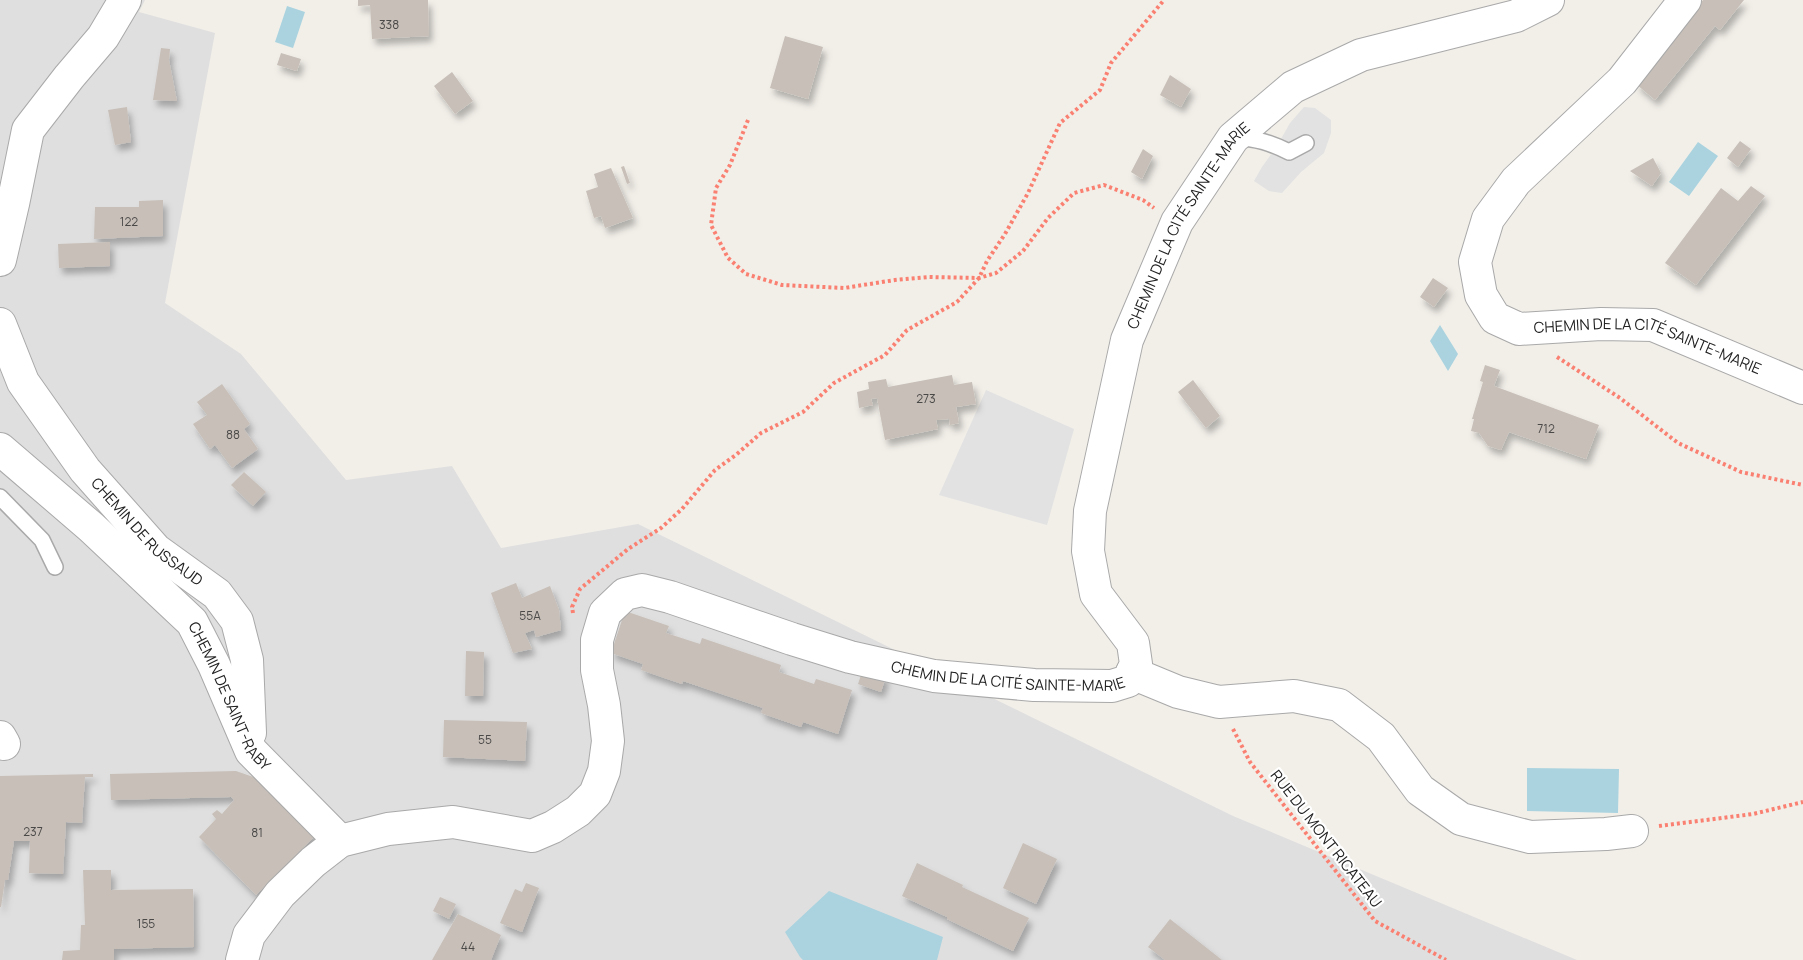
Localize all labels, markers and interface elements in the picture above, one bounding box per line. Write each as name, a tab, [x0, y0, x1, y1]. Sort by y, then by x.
house number: 338	[379, 16, 399, 33]
street label: CHEMIN DE LA CITÉ SAINTE-MARIE	[1122, 117, 1254, 332]
house number: 122	[120, 213, 138, 230]
street label: CHEMIN DE LA CITÉ SAINTE-MARIE	[1533, 313, 1765, 379]
house number: 273	[916, 390, 936, 407]
house number: 712	[1537, 420, 1555, 437]
house number: 88	[226, 426, 240, 443]
street label: CHEMIN DE RUSSAUD	[87, 473, 207, 590]
house number: 55A	[519, 607, 541, 624]
street label: CHEMIN DE SAINT-RABY	[184, 618, 276, 775]
street label: CHEMIN DE LA CITÉ SAINTE-MARIE	[889, 656, 1128, 696]
house number: 55	[478, 731, 492, 748]
street label: RUE DU MONT RICATEAU	[1266, 765, 1387, 912]
house number: 237	[23, 823, 43, 840]
house number: 81	[251, 824, 263, 841]
house number: 155	[137, 915, 155, 932]
house number: 44	[461, 938, 475, 955]

